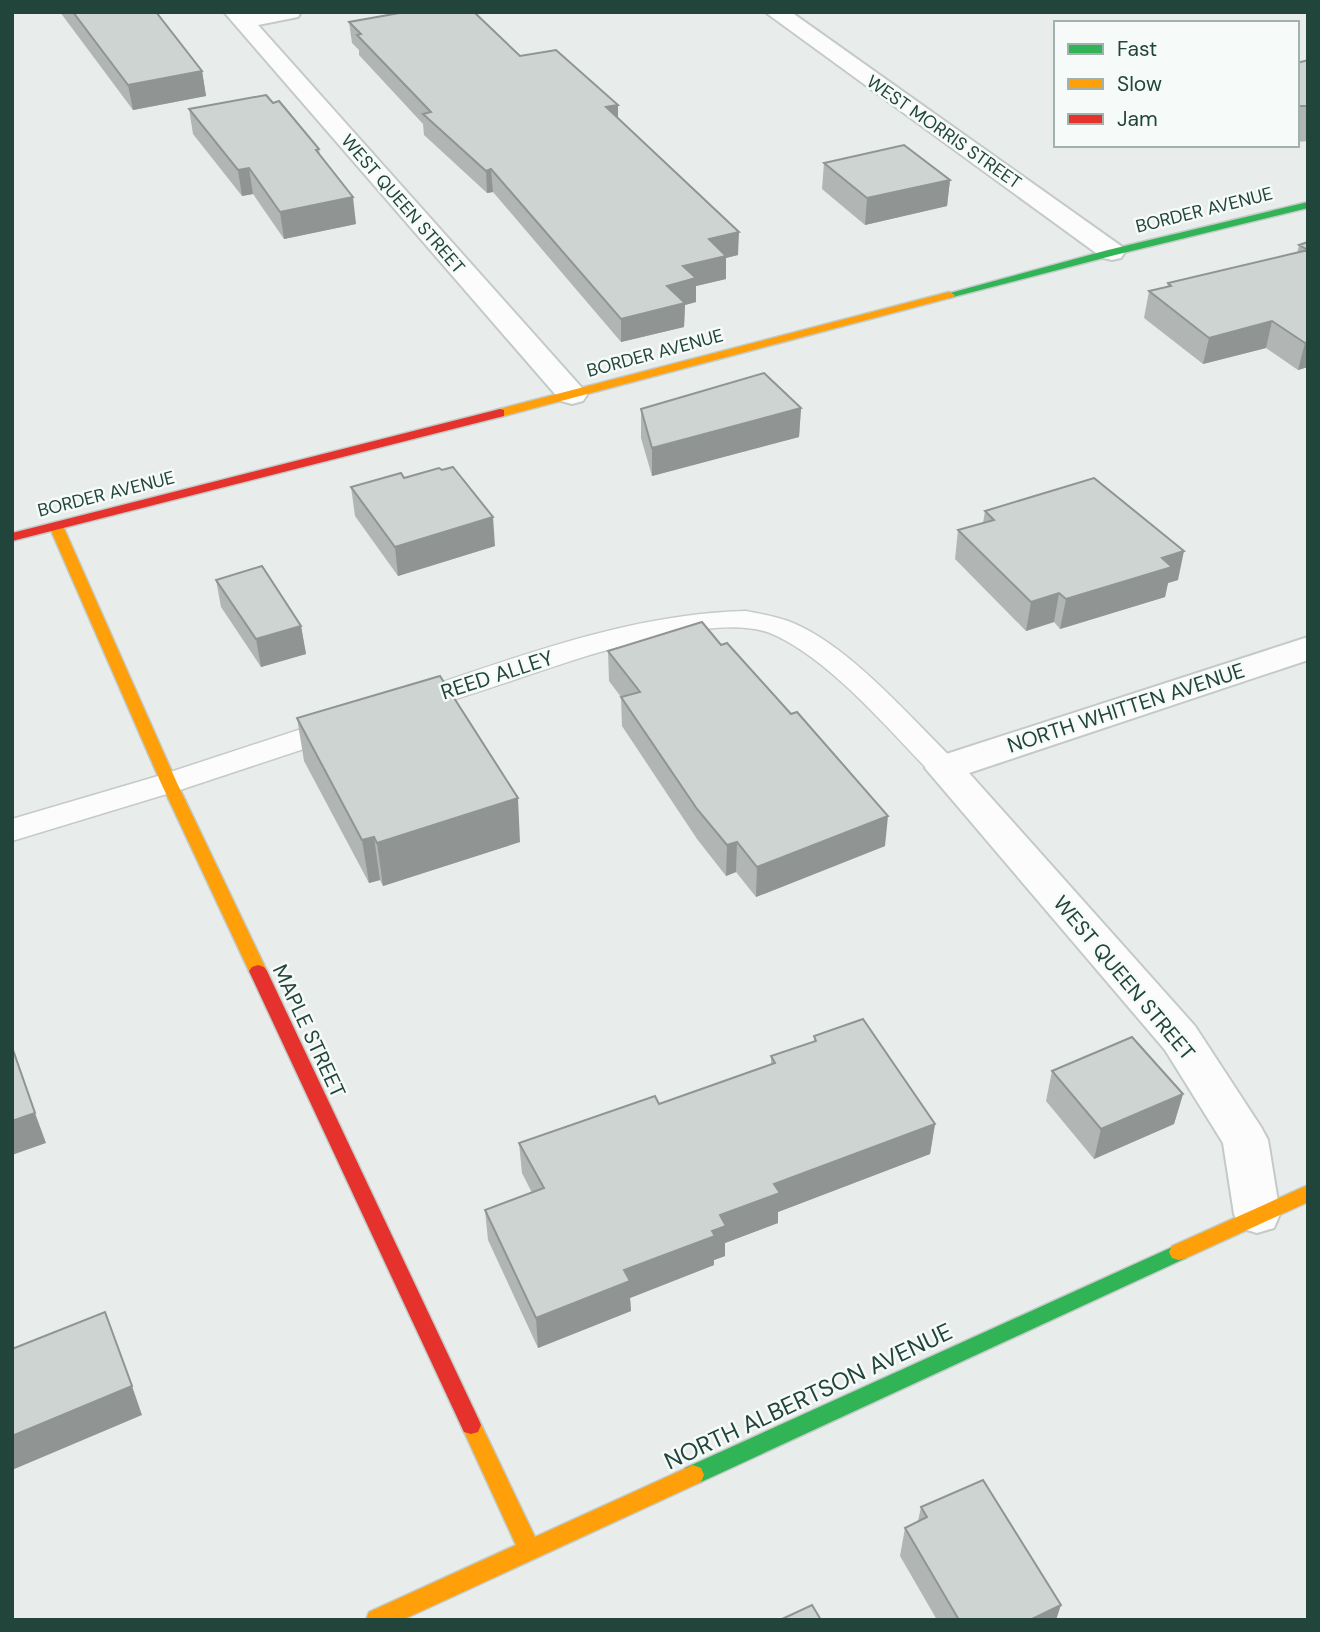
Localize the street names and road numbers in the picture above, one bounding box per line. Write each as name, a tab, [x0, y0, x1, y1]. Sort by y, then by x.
street label: WEST MORRIS STREET	[862, 69, 1026, 195]
street label: WEST QUEEN STREET	[336, 129, 470, 279]
street label: BORDER AVENUE	[1133, 181, 1275, 239]
street label: BORDER AVENUE	[584, 323, 726, 383]
street label: BORDER AVENUE	[35, 465, 177, 523]
street label: REED ALLEY	[437, 644, 557, 706]
street label: NORTH WHITTEN AVENUE	[1004, 656, 1248, 760]
street label: WEST QUEEN STREET	[1047, 890, 1201, 1066]
street label: MAPLE STREET	[266, 960, 352, 1102]
street label: NORTH ALBERTSON AVENUE	[659, 1316, 957, 1476]

